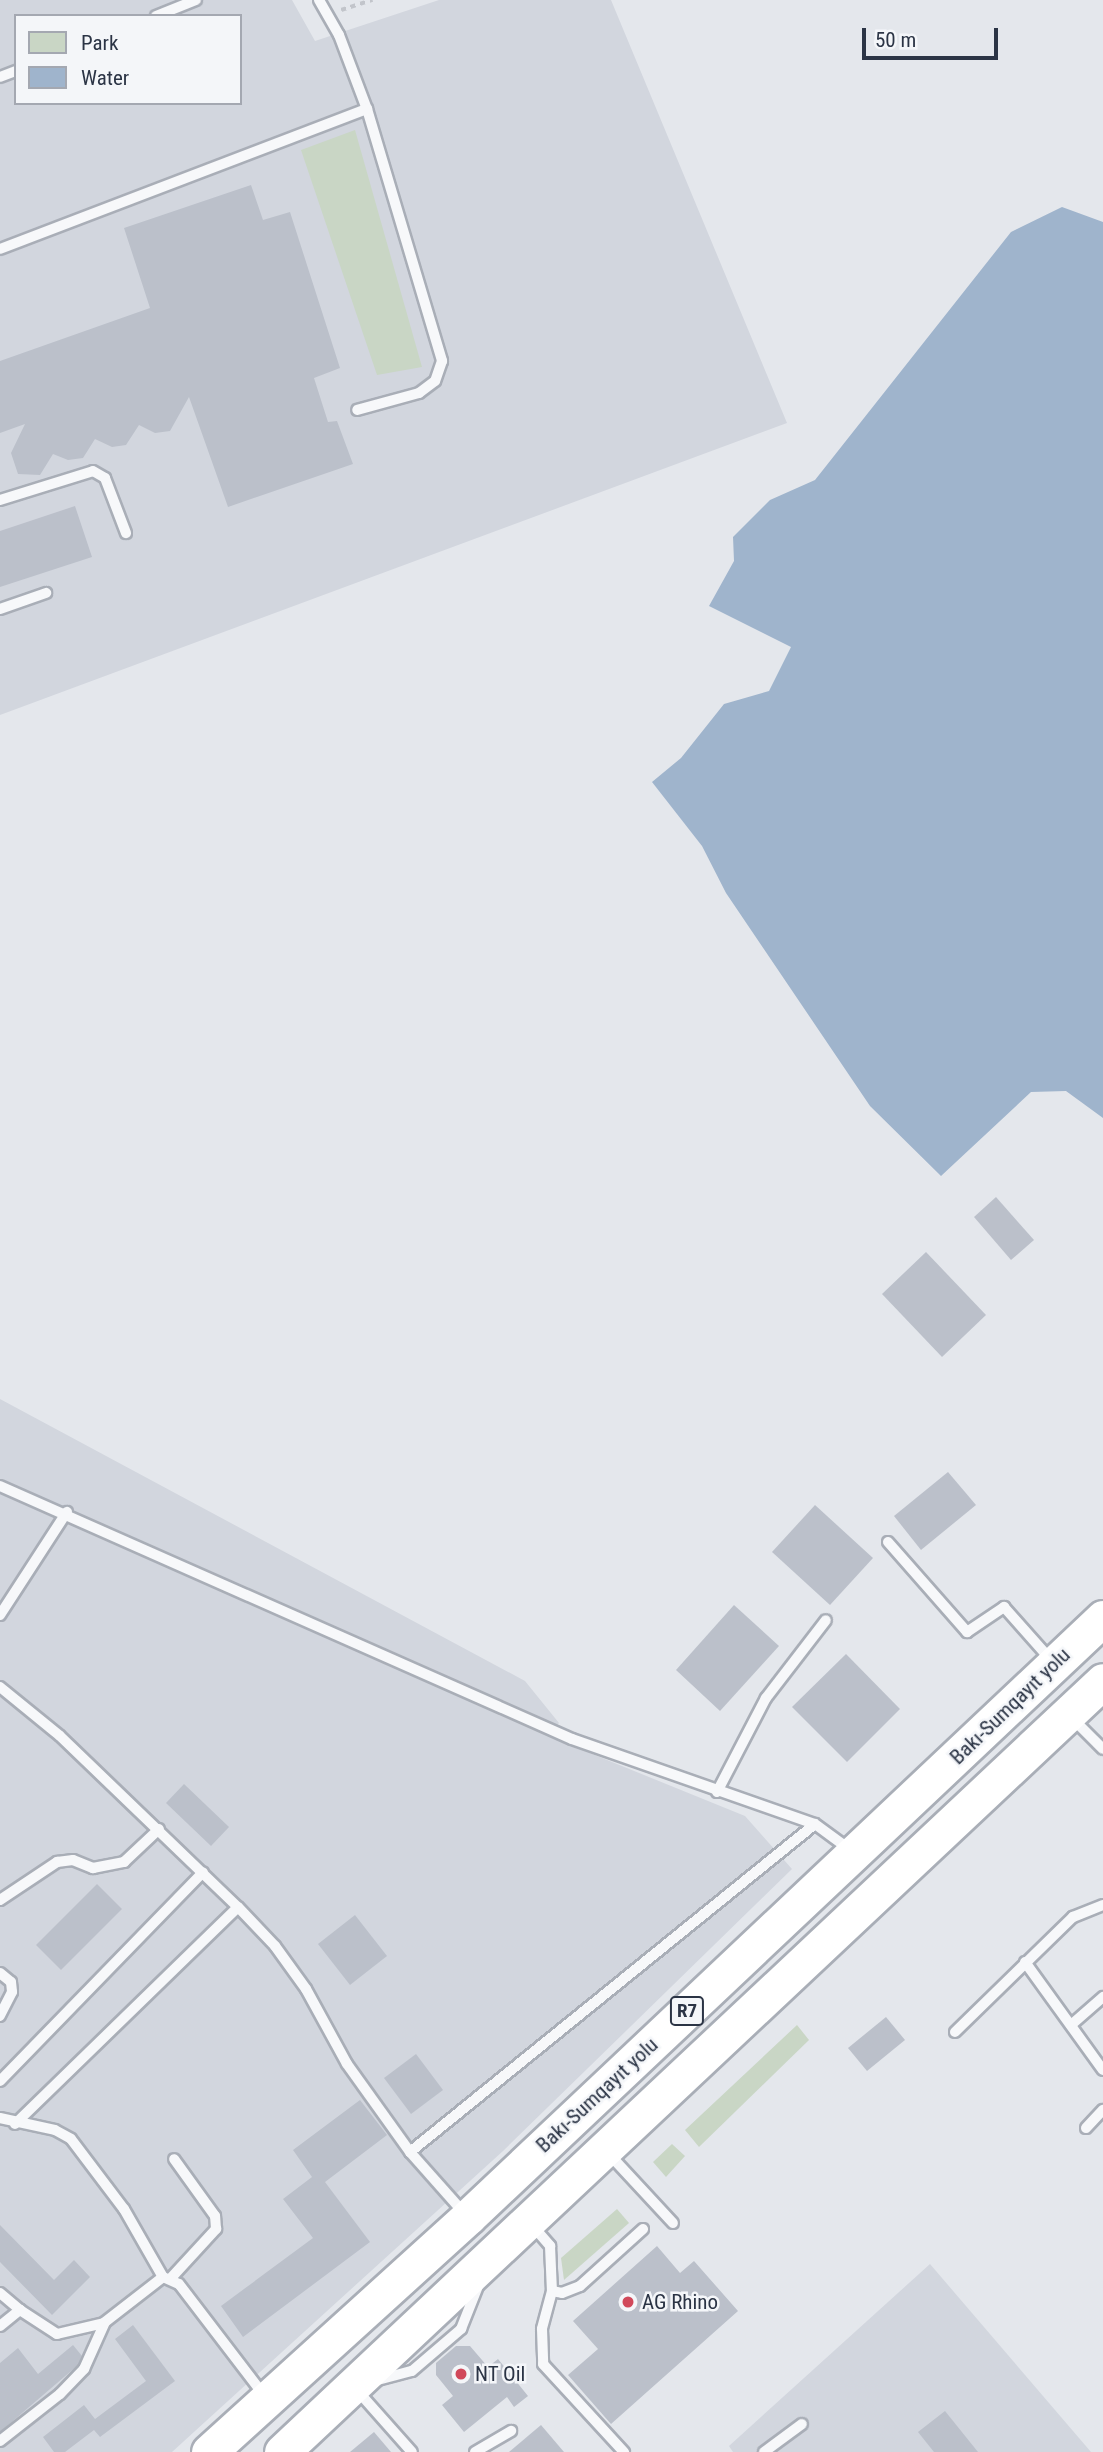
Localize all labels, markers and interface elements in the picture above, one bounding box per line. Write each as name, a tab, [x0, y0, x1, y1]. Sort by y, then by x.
legend	[14, 14, 242, 105]
scale bar	[865, 14, 1002, 58]
text: 50 m	[875, 28, 916, 52]
text: Park	[81, 31, 118, 55]
text: Water	[81, 66, 129, 90]
street label: Bakı-Sumqayıt yolu	[945, 1642, 1075, 1770]
road number: R7	[670, 1996, 704, 2026]
street label: Bakı-Sumqayıt yolu	[531, 2032, 663, 2158]
place label: AG Rhino	[642, 2289, 718, 2315]
marker: AG Rhino	[620, 2294, 636, 2310]
place label: NT Oil	[475, 2361, 526, 2387]
marker: NT Oil	[453, 2366, 469, 2382]

